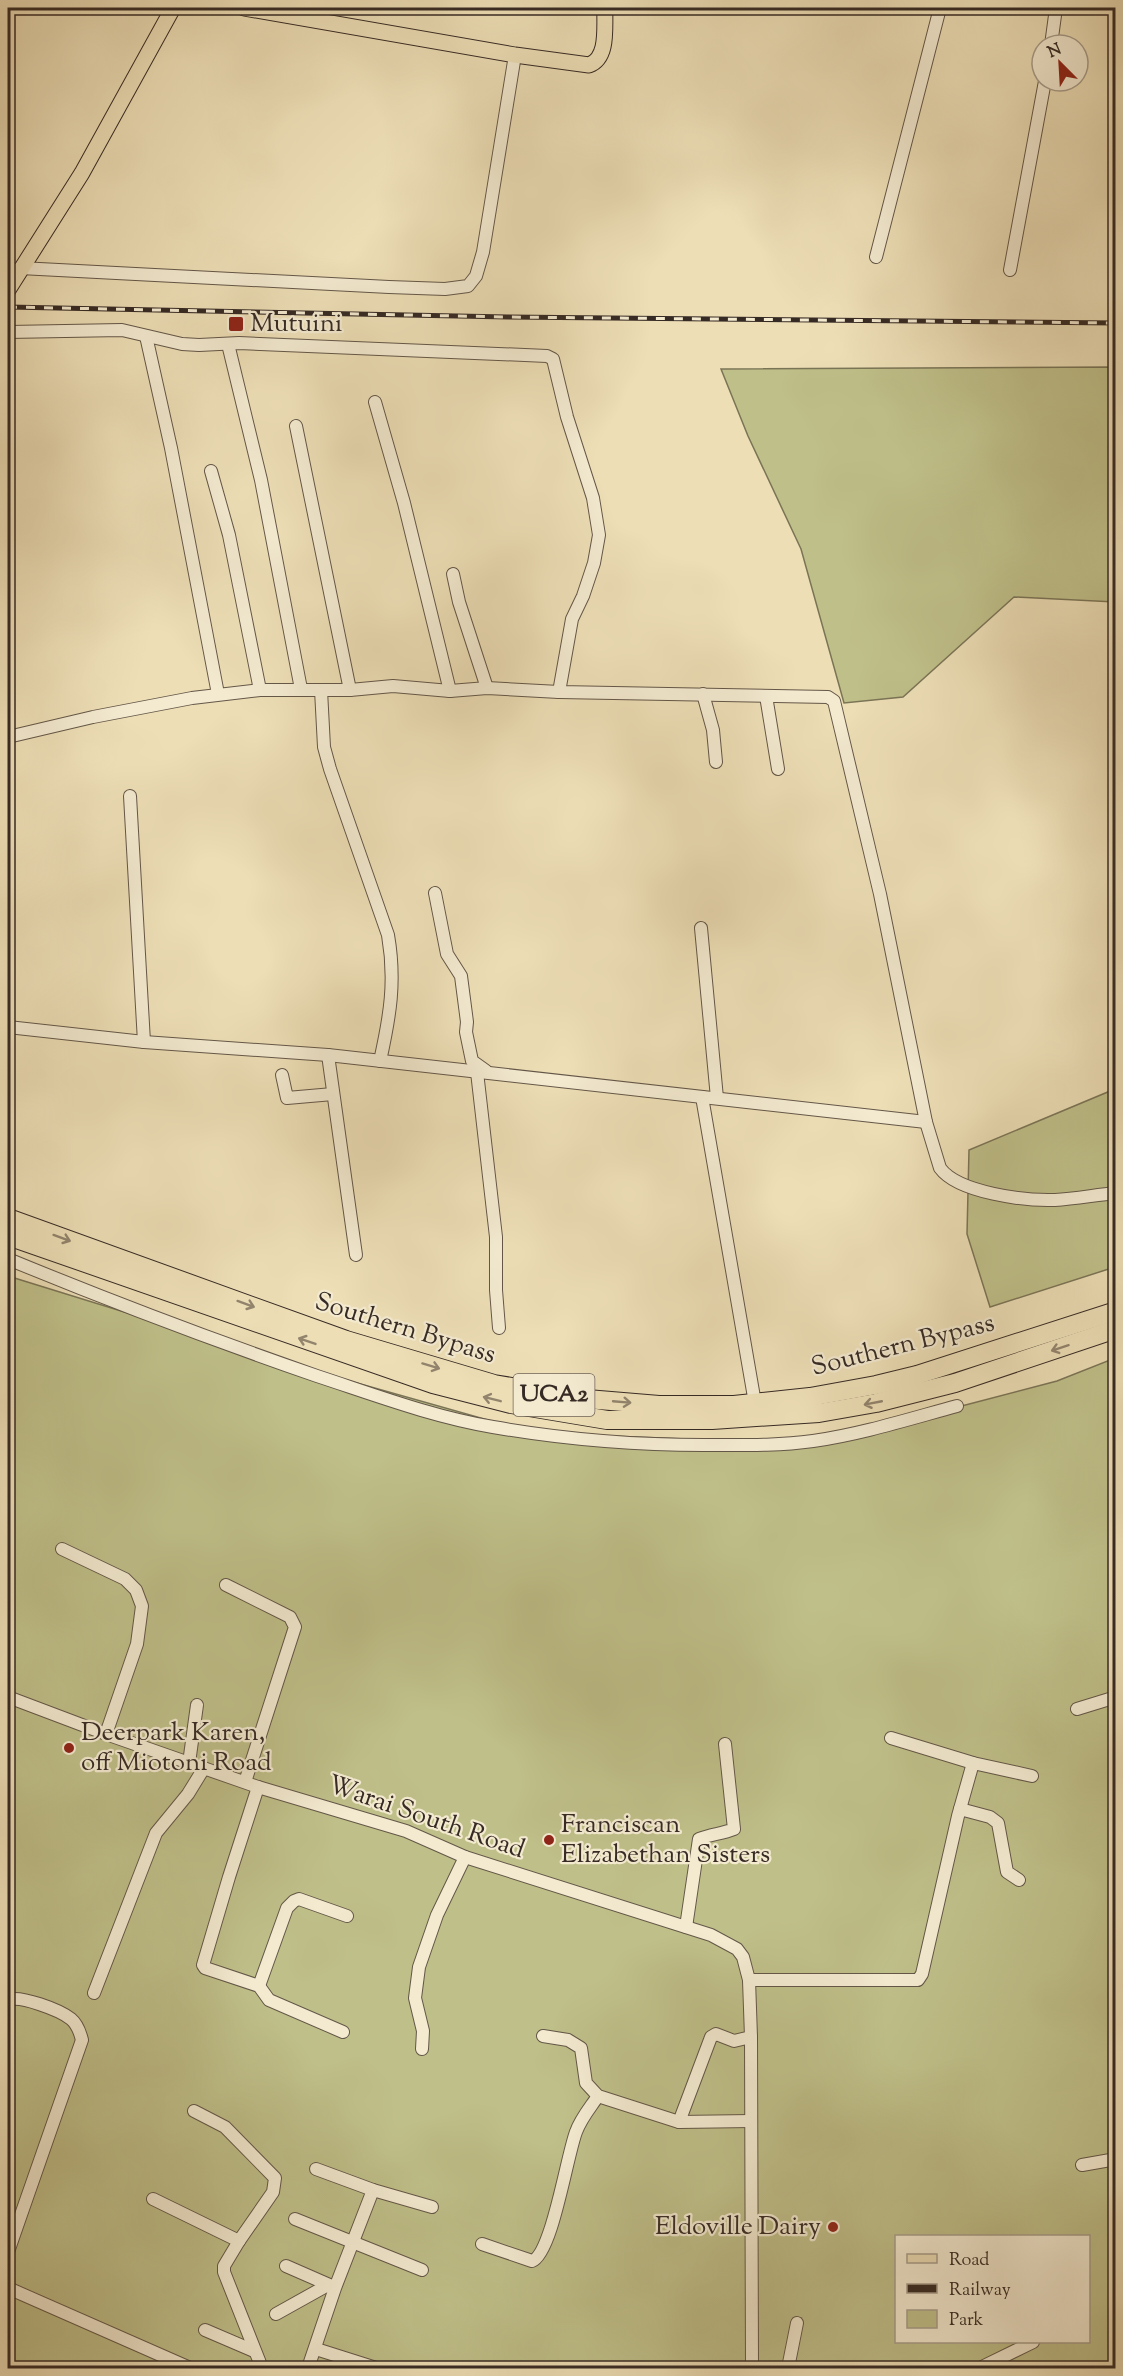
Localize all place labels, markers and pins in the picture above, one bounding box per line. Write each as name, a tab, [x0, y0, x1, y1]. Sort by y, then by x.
place label: Mutuini	[250, 306, 342, 343]
marker: Mutuini	[227, 315, 245, 333]
place label: Deerpark Karen, off Miotoni Road	[81, 1715, 272, 1782]
marker: Deerpark Karen, off Miotoni Road	[62, 1741, 76, 1755]
place label: Franciscan Elizabethan Sisters	[561, 1807, 770, 1874]
marker: Franciscan Elizabethan Sisters	[542, 1833, 556, 1847]
place label: Eldoville Dairy	[655, 2209, 821, 2246]
marker: Eldoville Dairy	[826, 2220, 840, 2234]

